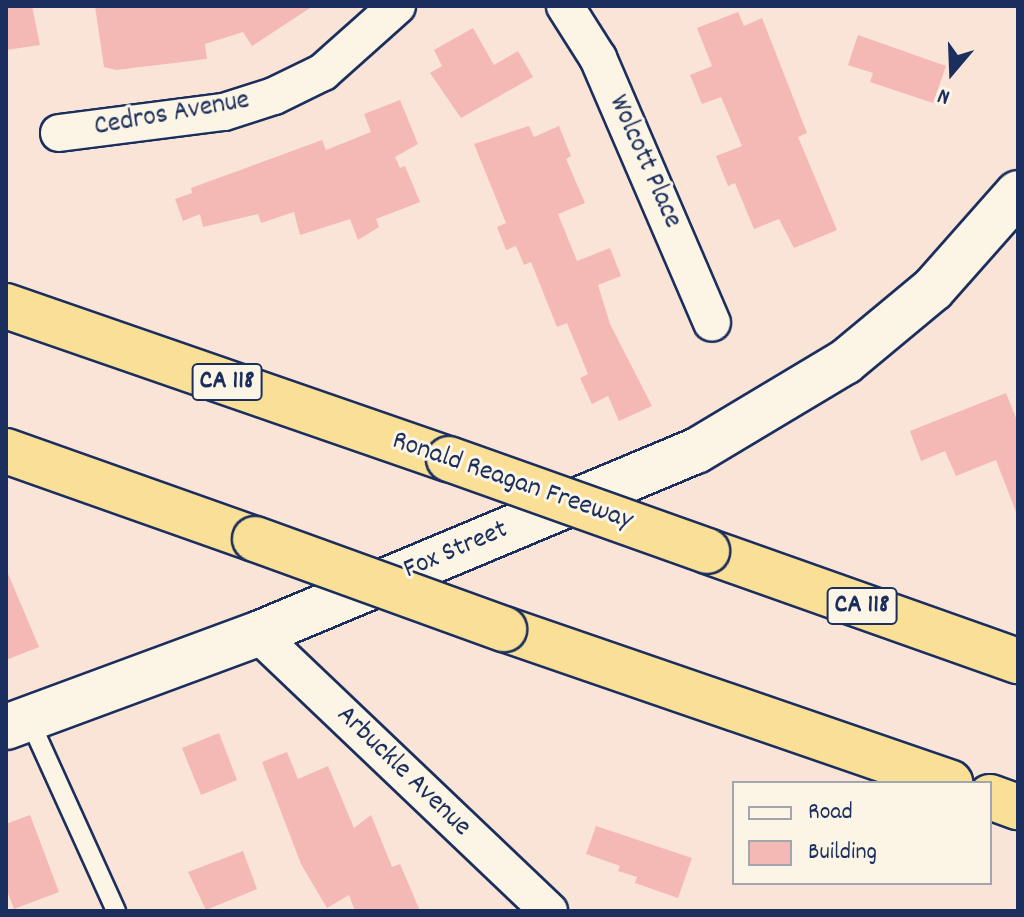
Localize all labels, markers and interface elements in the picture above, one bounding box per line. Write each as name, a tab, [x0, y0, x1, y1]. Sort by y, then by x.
north arrow	[912, 32, 992, 112]
text: N	[934, 79, 954, 112]
street label: Cedros Avenue	[92, 85, 252, 145]
street label: Wolcott Place	[600, 90, 688, 234]
road number: CA 118	[191, 360, 263, 404]
street label: Ronald Reagan Freeway	[387, 425, 637, 539]
street label: Fox Street	[399, 514, 513, 588]
road number: CA 118	[826, 584, 898, 628]
street label: Arbuckle Avenue	[329, 699, 477, 845]
legend	[732, 781, 992, 885]
text: Road	[808, 796, 853, 830]
text: Building	[808, 836, 877, 870]

